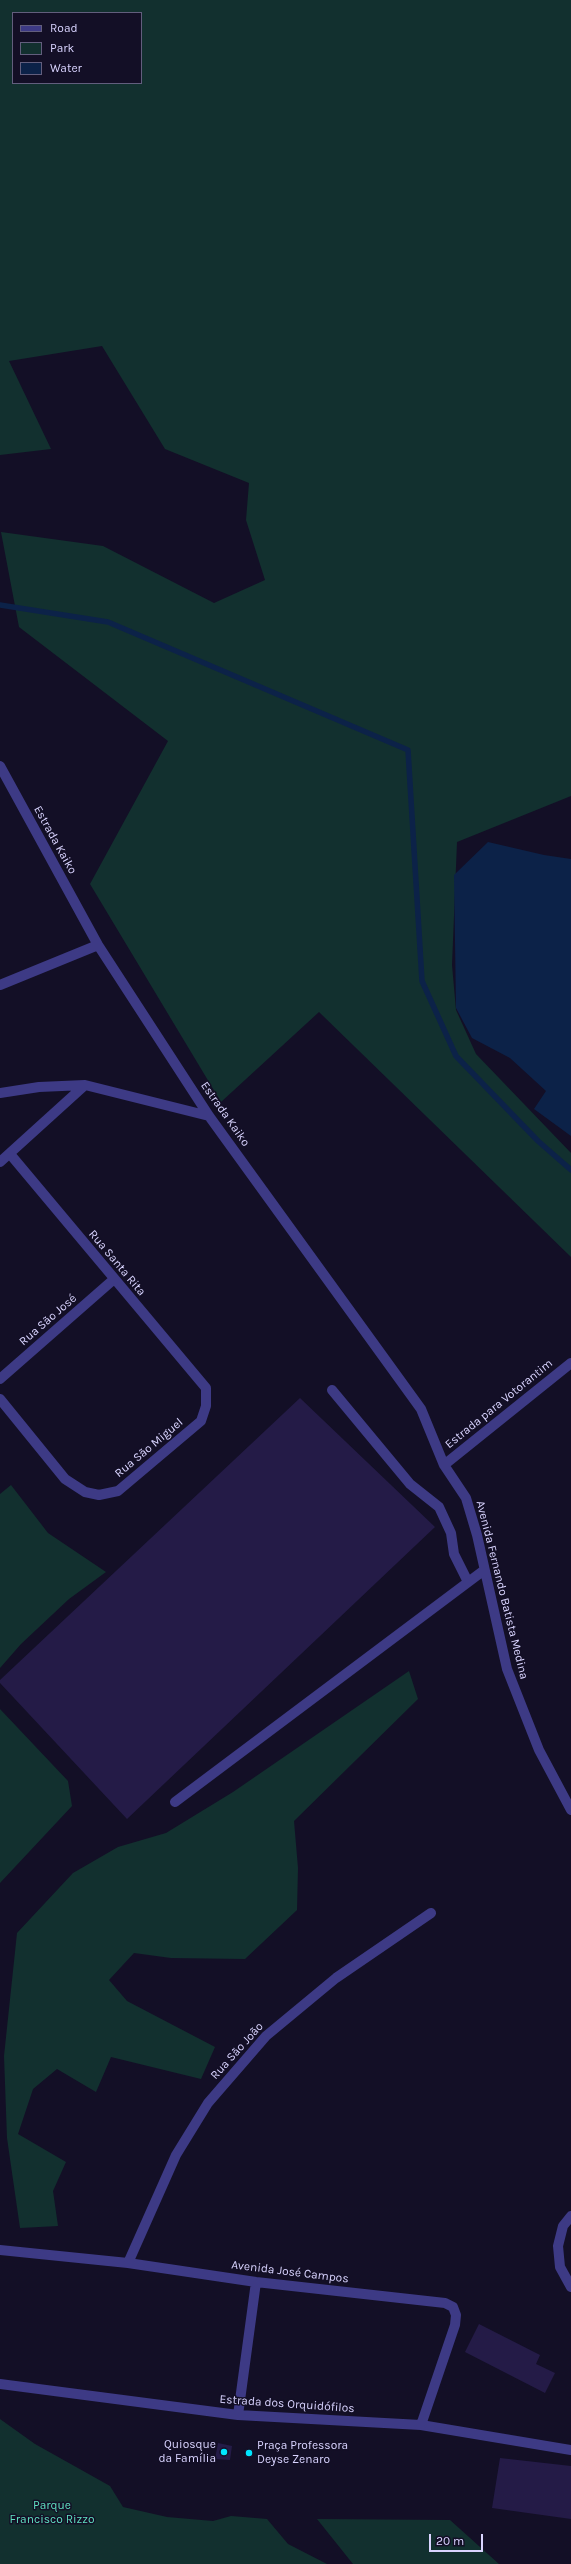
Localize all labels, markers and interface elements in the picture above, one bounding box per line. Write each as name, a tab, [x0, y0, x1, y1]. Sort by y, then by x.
legend	[12, 12, 142, 84]
text: Road	[50, 21, 78, 35]
text: Park	[50, 41, 74, 55]
text: Water	[50, 61, 82, 75]
street label: Estrada Kaiko	[30, 803, 80, 877]
street label: Estrada Kaiko	[197, 1079, 253, 1149]
street label: Rua Santa Rita	[85, 1227, 149, 1299]
street label: Rua São José	[16, 1291, 80, 1349]
street label: Estrada para Votorantim	[442, 1356, 556, 1452]
street label: Rua São Miguel	[112, 1415, 186, 1481]
street label: Avenida Fernando Batista Medina	[473, 1499, 531, 1681]
street label: Rua São João	[208, 2019, 266, 2083]
street label: Avenida José Campos	[231, 2258, 349, 2286]
street label: Estrada dos Orquidófilos	[219, 2392, 355, 2416]
place label: Quiosque da Família	[158, 2438, 216, 2466]
place label: Praça Professora Deyse Zenaro	[257, 2439, 348, 2467]
marker: Quiosque da Família	[219, 2447, 229, 2457]
marker: Praça Professora Deyse Zenaro	[244, 2448, 254, 2458]
park label: Parque Francisco Rizzo	[9, 2499, 95, 2527]
scale bar	[431, 2526, 485, 2552]
text: 20 m	[436, 2534, 464, 2548]

